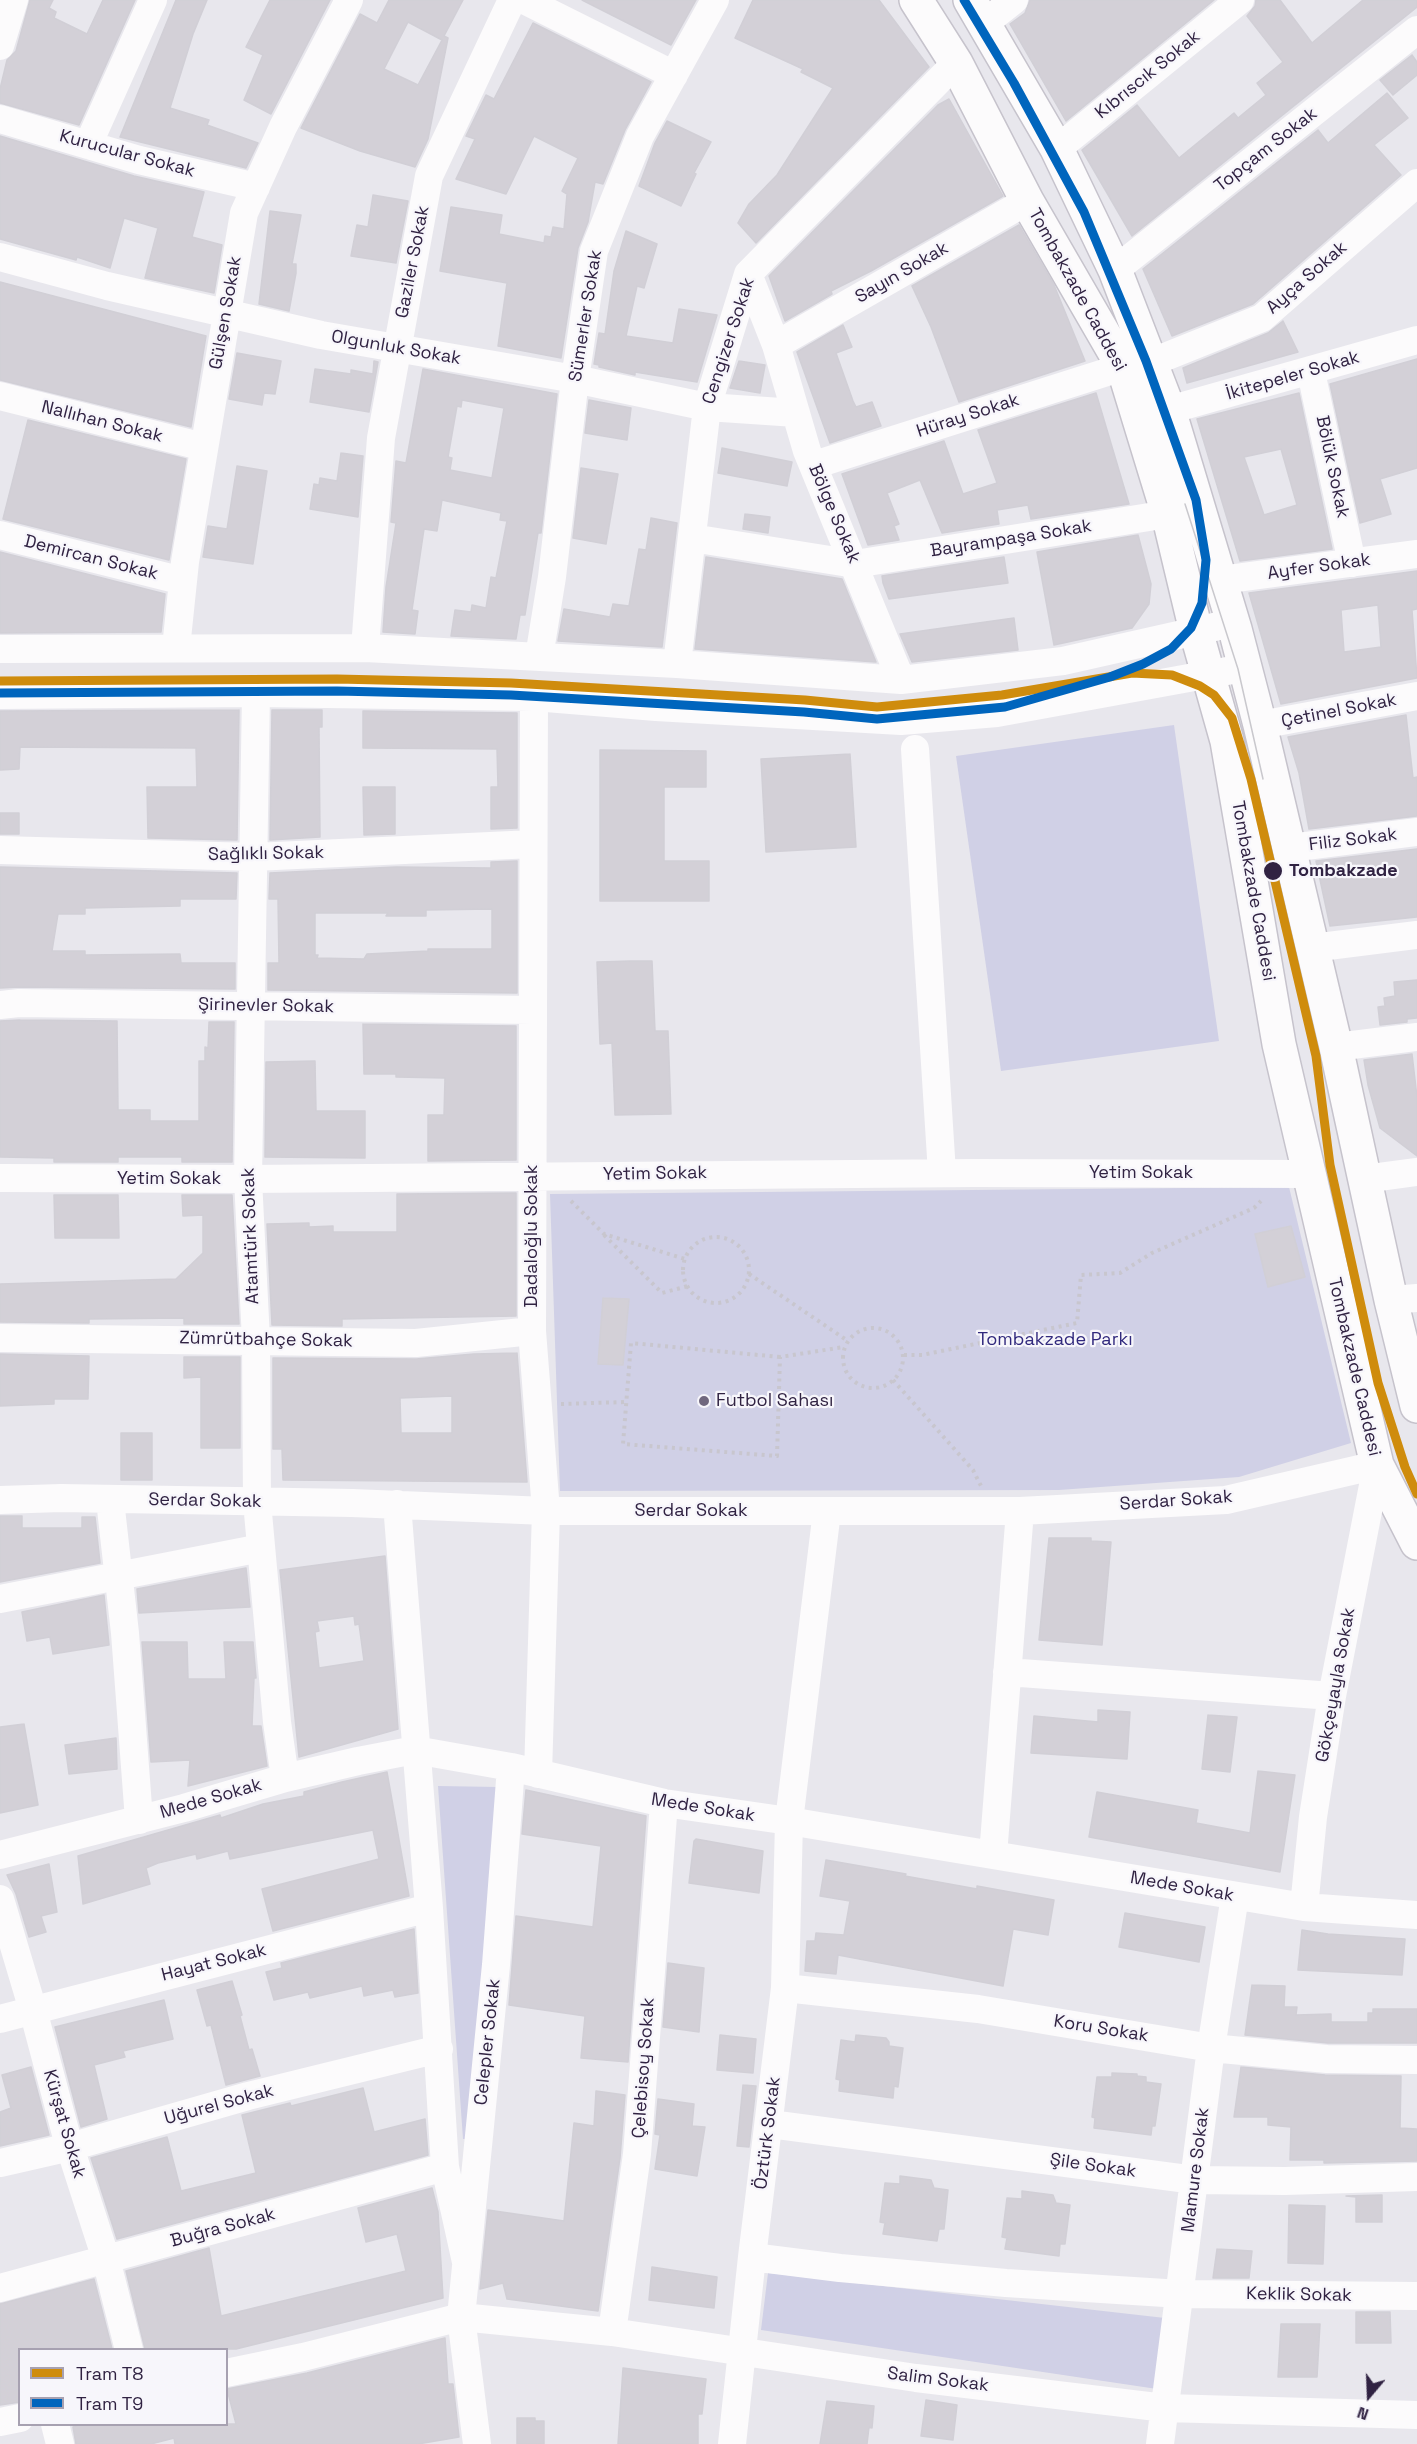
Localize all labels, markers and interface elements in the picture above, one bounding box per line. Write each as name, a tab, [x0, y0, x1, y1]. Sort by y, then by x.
street label: Kıbrıscık Sokak	[1091, 26, 1205, 124]
street label: Topçam Sokak	[1210, 103, 1322, 197]
street label: Kurucular Sokak	[57, 126, 197, 182]
street label: Gaziler Sokak	[392, 204, 434, 320]
street label: Tombakzade Caddesi	[1023, 205, 1131, 375]
street label: Ayça Sokak	[1262, 237, 1352, 319]
street label: Sayın Sokak	[852, 238, 952, 308]
street label: Sümerler Sokak	[565, 249, 607, 383]
street label: Gülşen Sokak	[205, 255, 247, 371]
street label: Cengizer Sokak	[698, 275, 760, 407]
street label: Olgunluk Sokak	[329, 326, 463, 370]
street label: İkitepeler Sokak	[1224, 347, 1362, 405]
street label: Hüray Sokak	[914, 389, 1022, 443]
street label: Nallıhan Sokak	[39, 396, 165, 448]
street label: Bölük Sokak	[1311, 414, 1353, 520]
street label: Bölge Sokak	[803, 461, 865, 567]
street label: Bayrampaşa Sokak	[929, 516, 1093, 562]
street label: Demircan Sokak	[22, 531, 160, 585]
street label: Ayfer Sokak	[1266, 549, 1372, 585]
street label: Çetinel Sokak	[1280, 689, 1398, 733]
street label: Tombakzade Caddesi	[1227, 799, 1279, 983]
street label: Filiz Sokak	[1308, 824, 1398, 856]
street label: Sağlıklı Sokak	[208, 842, 324, 866]
marker: Tombakzade	[1262, 860, 1284, 882]
place label: Tombakzade	[1289, 860, 1398, 882]
street label: Şirinevler Sokak	[198, 994, 334, 1018]
street label: Yetim Sokak	[603, 1162, 707, 1186]
street label: Yetim Sokak	[1089, 1162, 1193, 1184]
street label: Dadaloğlu Sokak	[521, 1165, 543, 1307]
street label: Atamtürk Sokak	[238, 1167, 264, 1305]
street label: Yetim Sokak	[117, 1168, 221, 1190]
street label: Tombakzade Caddesi	[1323, 1276, 1385, 1458]
street label: Zümrütbahçe Sokak	[179, 1328, 353, 1352]
park label: Tombakzade Parkı	[977, 1329, 1133, 1351]
place label: Futbol Sahası	[716, 1390, 833, 1412]
marker: Futbol Sahası	[697, 1394, 711, 1408]
street label: Serdar Sokak	[1119, 1486, 1233, 1516]
street label: Serdar Sokak	[148, 1489, 262, 1513]
street label: Serdar Sokak	[634, 1500, 748, 1522]
street label: Gökçeyayla Sokak	[1312, 1606, 1360, 1764]
street label: Mede Sokak	[158, 1774, 264, 1824]
street label: Mede Sokak	[650, 1789, 756, 1827]
street label: Mede Sokak	[1129, 1867, 1235, 1907]
street label: Hayat Sokak	[159, 1940, 269, 1986]
street label: Celepler Sokak	[471, 1978, 505, 2106]
street label: Çelebisoy Sokak	[628, 1997, 660, 2139]
street label: Koru Sokak	[1052, 2011, 1150, 2047]
street label: Kürşat Sokak	[38, 2067, 90, 2181]
street label: Öztürk Sokak	[750, 2075, 786, 2191]
street label: Uğurel Sokak	[162, 2080, 276, 2130]
street label: Mamure Sokak	[1178, 2106, 1214, 2234]
street label: Şile Sokak	[1049, 2149, 1137, 2183]
street label: Buğra Sokak	[168, 2204, 278, 2252]
street label: Keklik Sokak	[1246, 2283, 1352, 2307]
legend	[18, 2348, 228, 2426]
text: Tram T8	[76, 2362, 144, 2385]
street label: Salim Sokak	[886, 2363, 990, 2397]
north arrow	[1339, 2366, 1399, 2426]
text: Tram T9	[76, 2392, 143, 2415]
text: N	[1354, 2402, 1371, 2425]

